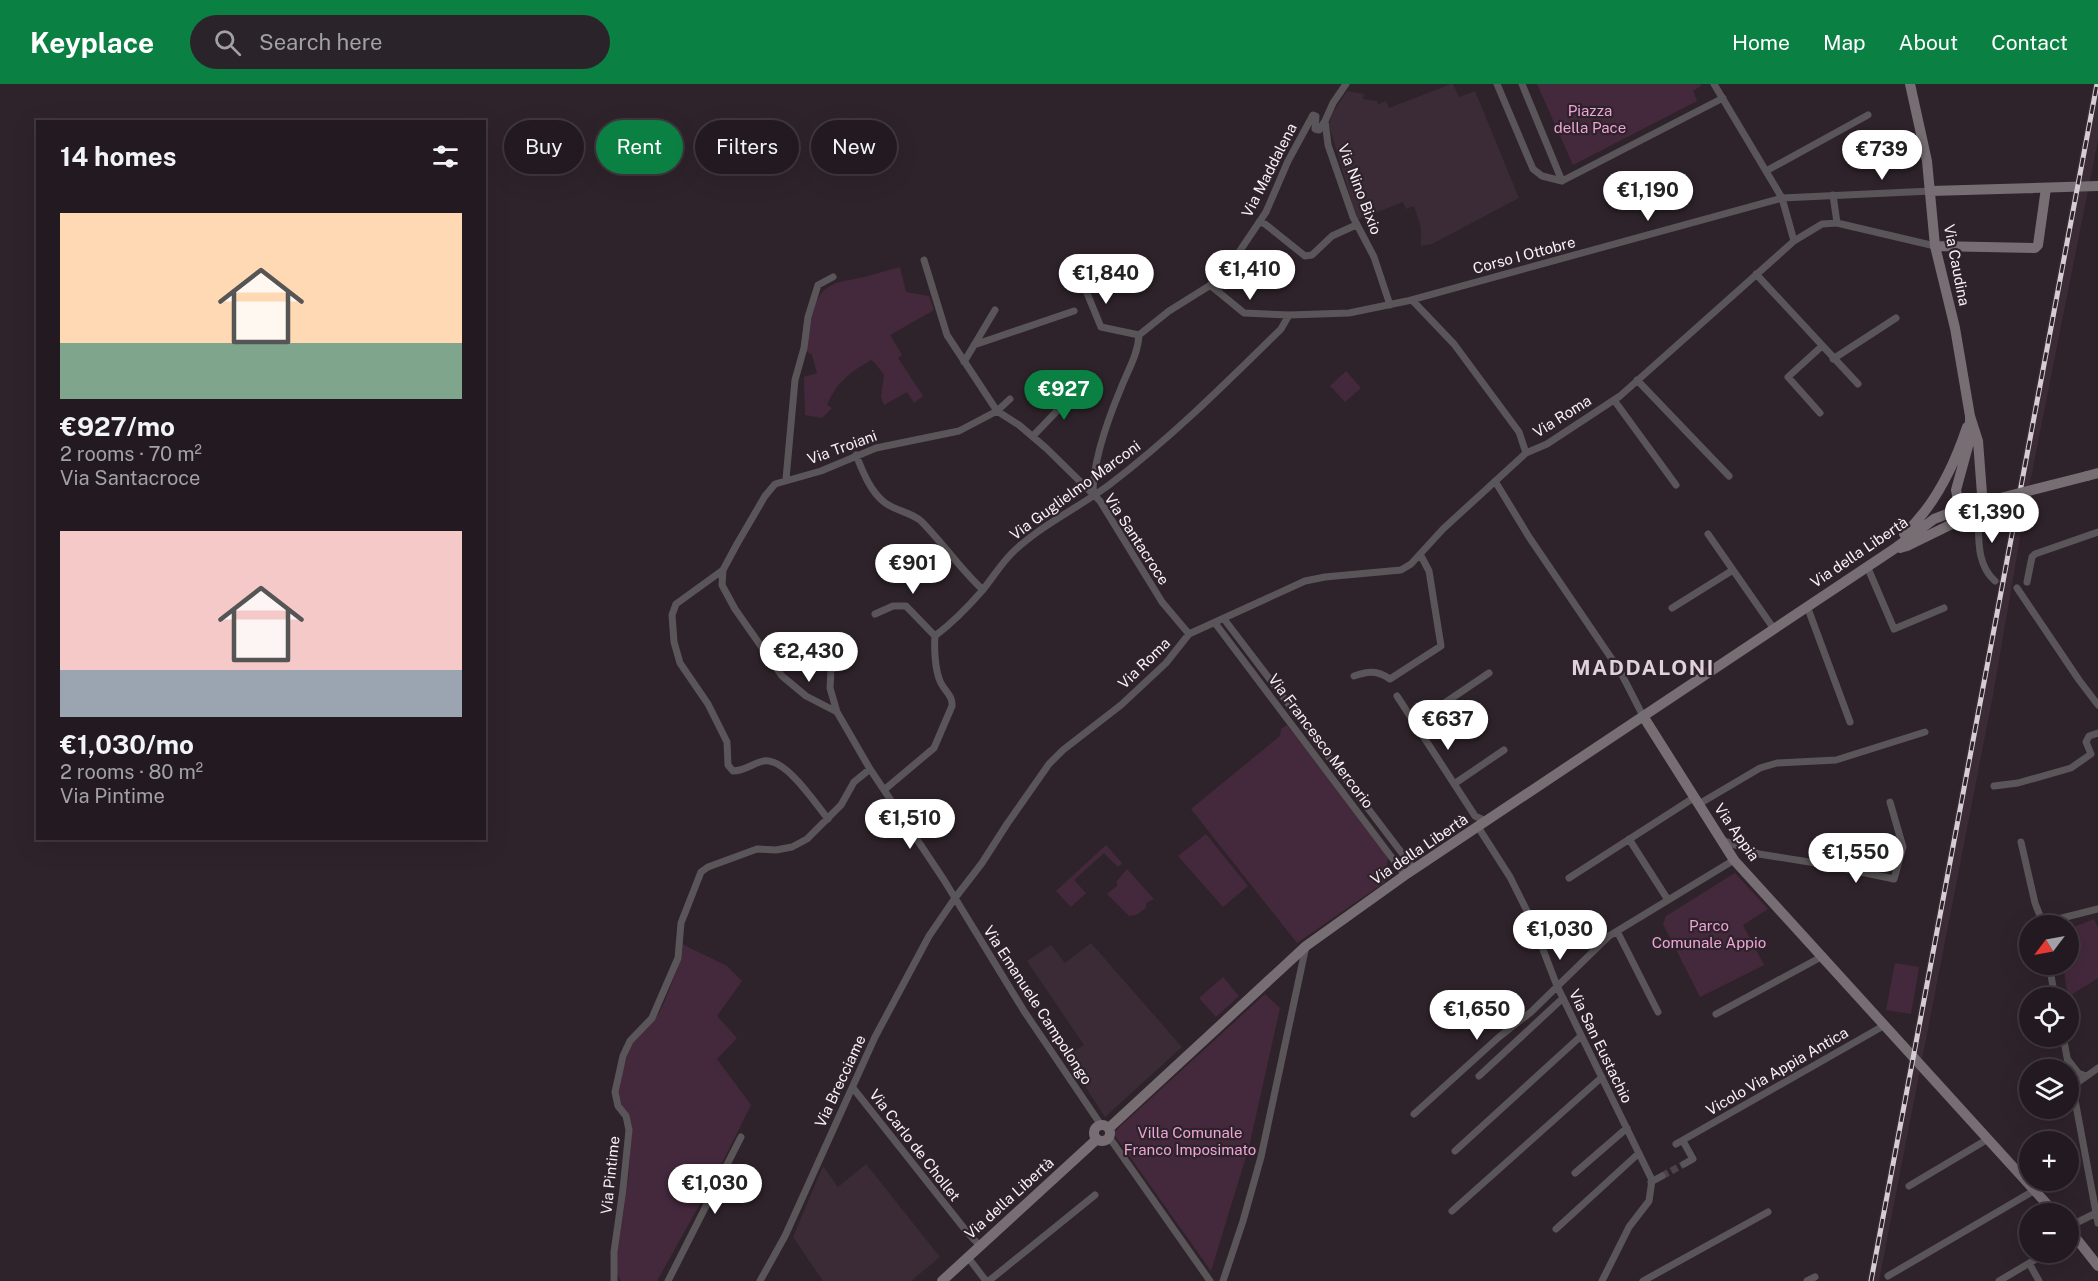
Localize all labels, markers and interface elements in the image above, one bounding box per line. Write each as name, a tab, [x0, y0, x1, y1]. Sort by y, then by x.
search box	[190, 15, 610, 69]
text: Keyplace	[30, 26, 154, 59]
icon: search	[211, 26, 244, 59]
text: Search here	[259, 29, 383, 55]
text: Home	[1732, 30, 1790, 55]
text: Map	[1823, 30, 1866, 55]
text: About	[1899, 30, 1958, 55]
text: Contact	[1991, 30, 2068, 55]
park label: Piazza della Pace	[1554, 102, 1626, 136]
chip: Buy	[504, 120, 584, 174]
chip: Rent	[596, 120, 683, 174]
chip: Filters	[695, 120, 799, 174]
chip: New	[811, 120, 897, 174]
street label: Via Maddalena	[1238, 120, 1300, 220]
pin: €739	[1846, 130, 1918, 181]
text: €739	[1856, 137, 1908, 161]
icon: filters	[429, 140, 462, 173]
text: 14 homes	[60, 141, 176, 172]
street label: Via Nino Bixio	[1335, 141, 1385, 237]
pin: €1,190	[1599, 171, 1697, 222]
text: €1,190	[1617, 178, 1679, 202]
street label: Via Caudina	[1941, 223, 1973, 307]
street label: Corso I Ottobre	[1471, 233, 1577, 277]
pin: €1,410	[1201, 250, 1299, 301]
icon: home	[207, 252, 315, 360]
pin: €1,840	[1057, 254, 1155, 305]
text: €1,410	[1219, 257, 1281, 281]
text: €1,840	[1073, 261, 1139, 285]
pin: €927	[1028, 370, 1100, 421]
text: €927	[1038, 377, 1090, 401]
street label: Via Roma	[1530, 391, 1594, 441]
text: €927/mo	[60, 411, 175, 442]
street label: Via Troiani	[805, 427, 879, 467]
street label: Via Guglielmo Marconi	[1006, 437, 1144, 543]
text: 2 rooms · 70 m²	[60, 442, 202, 466]
text: Via Santacroce	[60, 466, 200, 490]
street label: Via Santacroce	[1101, 490, 1173, 588]
pin: €1,390	[1943, 493, 2041, 544]
text: €1,390	[1959, 500, 2025, 524]
street label: Via della Libertà	[1807, 513, 1911, 591]
pin: €901	[877, 544, 949, 595]
text: €901	[889, 551, 937, 575]
icon: home	[207, 570, 315, 678]
pin: €2,430	[760, 632, 858, 683]
street label: Via Roma	[1115, 634, 1173, 692]
text: €2,430	[774, 639, 844, 663]
district label: MADDALONI	[1571, 655, 1715, 680]
street label: Via Francesco Mercorio	[1265, 671, 1377, 811]
pin: €637	[1412, 700, 1484, 751]
text: €637	[1422, 707, 1474, 731]
text: €1,030/mo	[60, 729, 194, 760]
text: 2 rooms · 80 m²	[60, 760, 203, 784]
text: Via Pintime	[60, 784, 165, 808]
pin: €1,510	[861, 799, 959, 850]
street label: Via Appia	[1711, 800, 1763, 864]
text: €1,510	[879, 806, 941, 830]
street label: Via della Libertà	[1367, 810, 1471, 888]
pin: €1,550	[1807, 833, 1905, 884]
text: €1,550	[1822, 840, 1890, 864]
pin: €1,030	[1511, 910, 1609, 961]
north arrow	[2019, 915, 2079, 975]
map controls	[2019, 915, 2079, 1263]
text: €1,030	[1527, 917, 1593, 941]
park label: Parco Comunale Appio	[1652, 917, 1766, 951]
street label: Via Emanuele Campolongo	[980, 922, 1096, 1088]
street label: Via San Eustachio	[1566, 986, 1636, 1106]
button: locate	[2019, 987, 2079, 1047]
pin: €1,650	[1428, 990, 1526, 1041]
text: €1,650	[1444, 997, 1510, 1021]
street label: Vicolo Via Appia Antica	[1703, 1023, 1851, 1119]
street label: Via Brecciame	[811, 1032, 869, 1130]
button: layers	[2019, 1059, 2079, 1119]
street label: Via Carlo de Chollet	[866, 1086, 964, 1204]
park label: Villa Comunale Franco Imposimato	[1124, 1124, 1256, 1158]
button: +	[2019, 1131, 2079, 1191]
street label: Via Pintime	[597, 1135, 623, 1215]
street label: Via della Libertà	[961, 1154, 1057, 1242]
pin: €1,030	[666, 1164, 764, 1215]
text: €1,030	[682, 1171, 748, 1195]
button: −	[2019, 1203, 2079, 1263]

